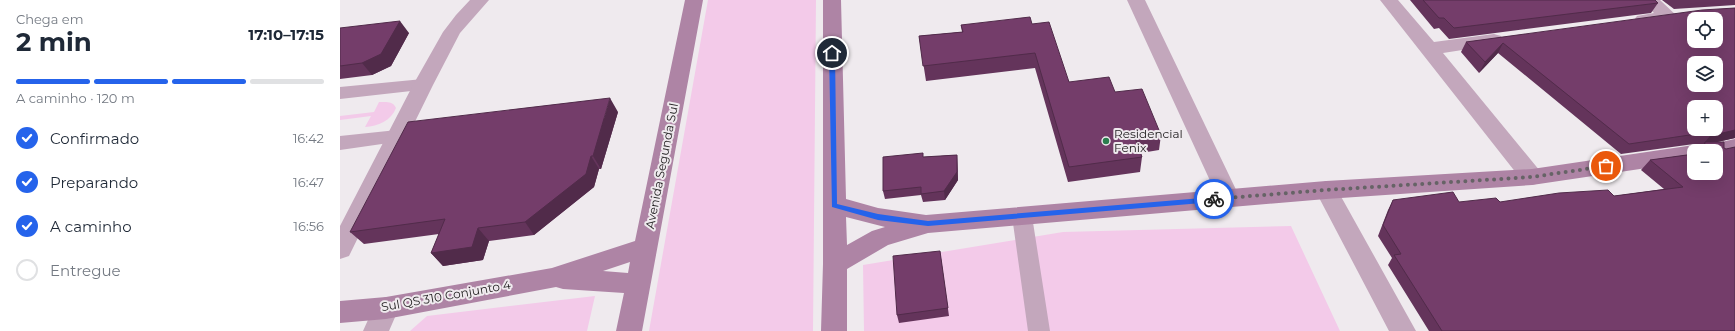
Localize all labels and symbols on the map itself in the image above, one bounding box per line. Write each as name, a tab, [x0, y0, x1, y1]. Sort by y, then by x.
pin	[815, 36, 849, 70]
street label: Avenida Segunda Sul	[642, 102, 681, 230]
place label: Residencial Fenix	[1114, 126, 1183, 155]
marker: Residencial Fenix	[1101, 136, 1111, 146]
pin	[1589, 149, 1623, 183]
courier	[1194, 179, 1234, 219]
street label: Sul QS 310 Conjunto 4	[380, 277, 512, 314]

